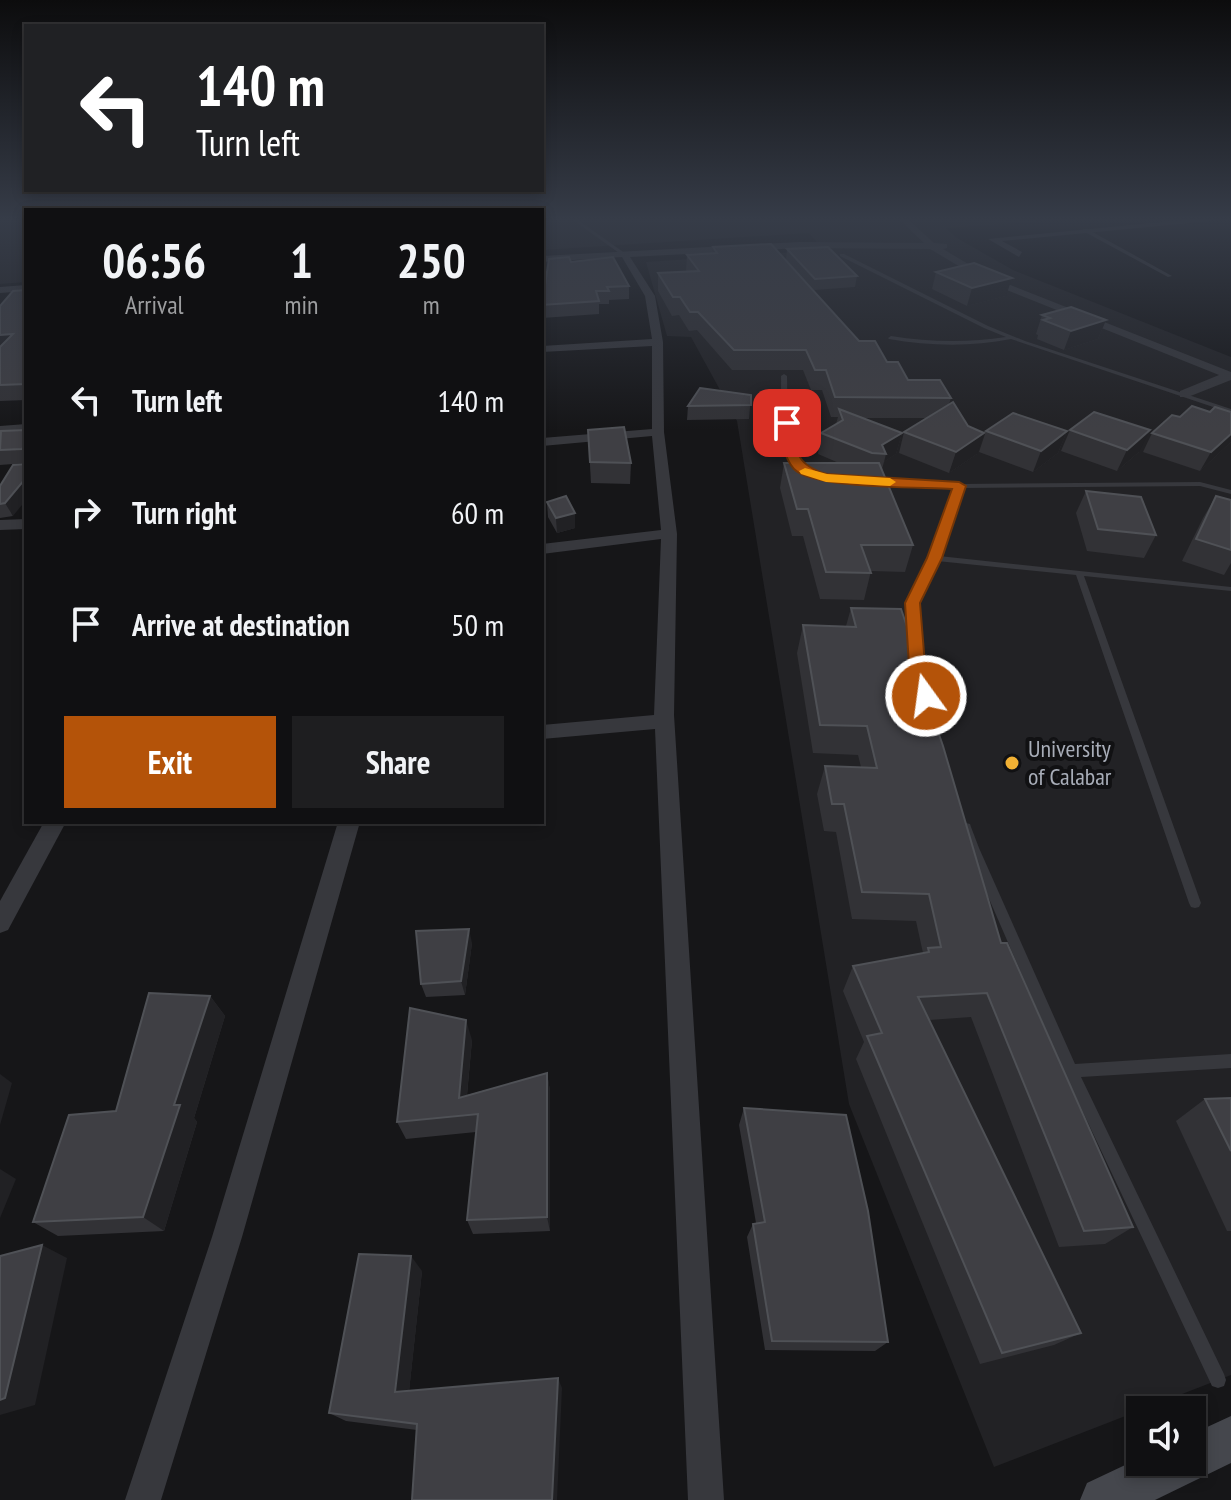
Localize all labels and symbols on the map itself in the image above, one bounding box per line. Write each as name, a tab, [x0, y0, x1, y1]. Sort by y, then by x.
pin	[753, 389, 821, 457]
position arrow	[884, 654, 968, 738]
place label: University of Calabar	[1028, 733, 1112, 792]
marker: University of Calabar	[1003, 754, 1021, 772]

